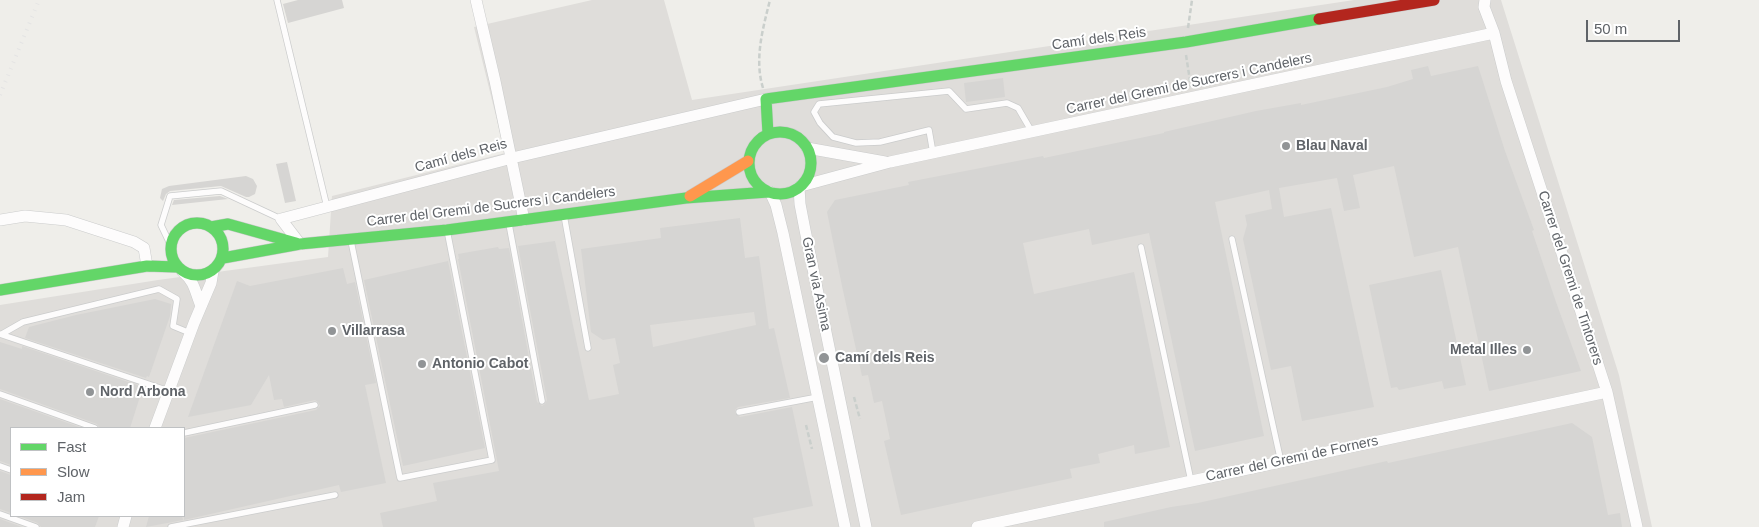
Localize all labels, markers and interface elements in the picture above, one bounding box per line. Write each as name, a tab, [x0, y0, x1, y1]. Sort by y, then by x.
scale bar	[1589, 10, 1683, 42]
text: 50 m	[1594, 20, 1627, 37]
street label: Camí dels Reis	[1051, 24, 1147, 54]
street label: Carrer del Gremi de Sucrers i Candelers	[1065, 50, 1313, 118]
street label: Camí dels Reis	[413, 136, 509, 176]
place label: Blau Naval	[1296, 138, 1368, 154]
marker: Blau Naval	[1280, 140, 1292, 152]
street label: Carrer del Gremi de Sucrers i Candelers	[366, 183, 616, 231]
street label: Carrer del Gremi de Tintorers	[1534, 189, 1606, 367]
street label: Gran via Asima	[798, 235, 834, 333]
place label: Villarrasa	[342, 323, 405, 339]
marker: Villarrasa	[326, 325, 338, 337]
place label: Metal Illes	[1450, 342, 1517, 358]
marker: Metal Illes	[1521, 344, 1533, 356]
place label: Camí dels Reis	[835, 350, 935, 366]
marker: Camí dels Reis	[817, 351, 831, 365]
place label: Antonio Cabot	[432, 356, 528, 372]
marker: Antonio Cabot	[416, 358, 428, 370]
place label: Nord Arbona	[100, 384, 186, 400]
marker: Nord Arbona	[84, 386, 96, 398]
legend	[10, 427, 185, 517]
street label: Carrer del Gremi de Forners	[1204, 433, 1380, 485]
text: Fast	[57, 438, 86, 455]
text: Slow	[57, 463, 90, 480]
text: Jam	[57, 488, 85, 505]

